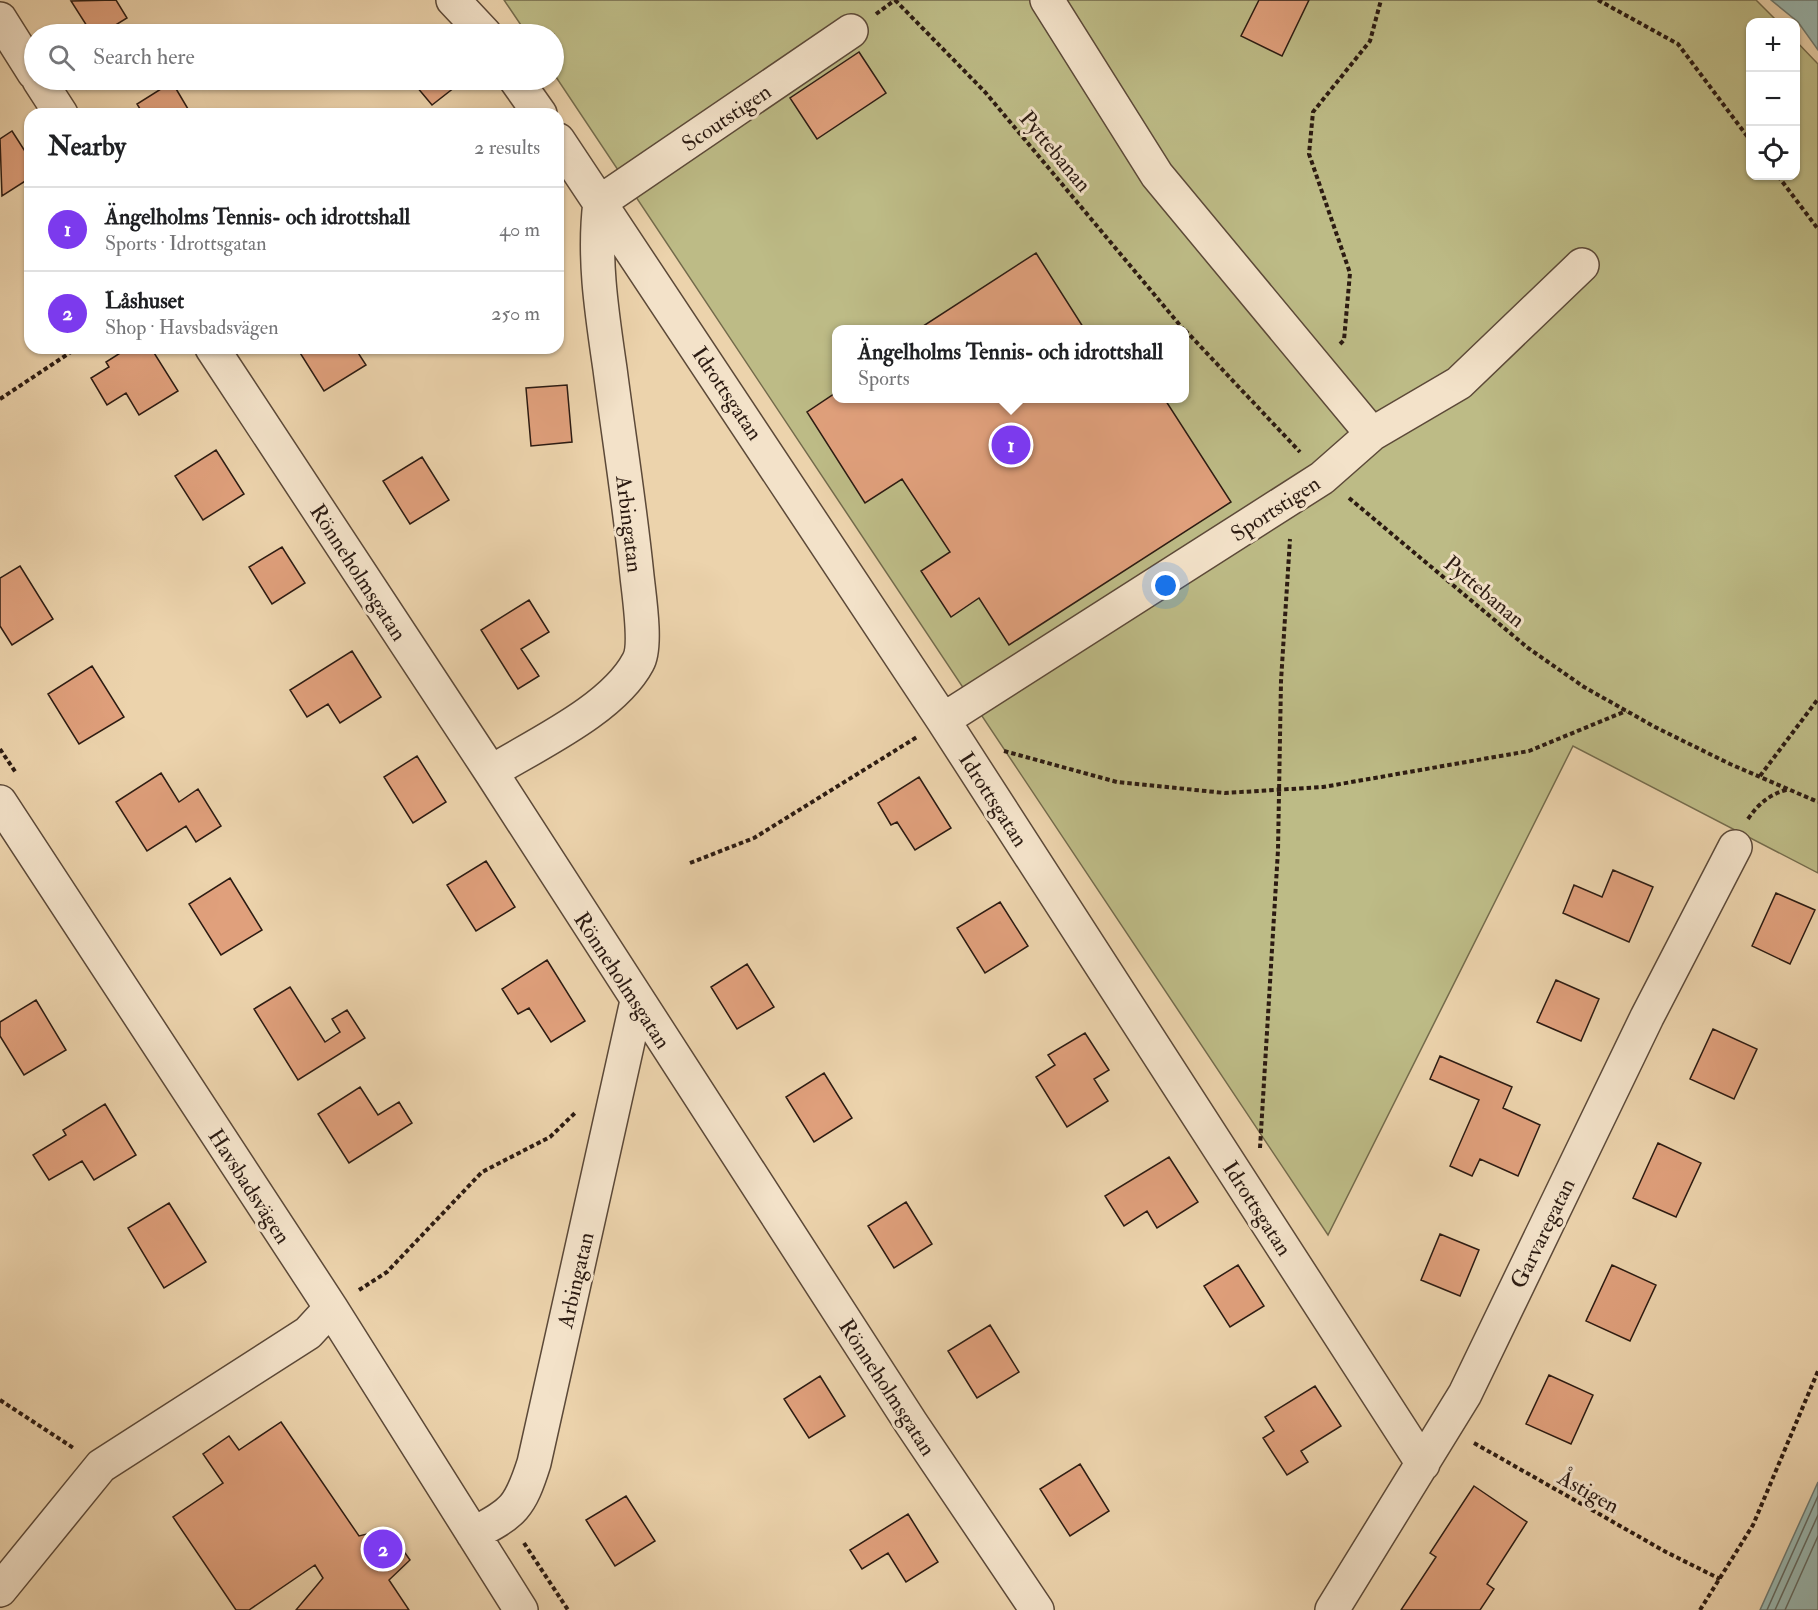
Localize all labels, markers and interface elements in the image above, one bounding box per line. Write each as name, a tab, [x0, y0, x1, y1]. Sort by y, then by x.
map controls	[1746, 18, 1800, 180]
button: +	[1746, 18, 1800, 72]
search box	[24, 24, 564, 90]
icon: search	[45, 41, 78, 74]
text: Search here	[93, 43, 195, 71]
button: −	[1746, 72, 1800, 126]
street label: Scoutstigen	[676, 78, 777, 158]
street label: Pyttebanan	[1013, 105, 1097, 198]
button: locate	[1746, 126, 1800, 180]
text: Nearby	[48, 131, 126, 163]
text: 2 results	[474, 135, 540, 160]
text: Ängelholms Tennis- och idrottshall	[105, 203, 410, 231]
text: 1	[64, 217, 71, 242]
text: 40 m	[499, 217, 540, 242]
text: Sports · Idrottsgatan	[105, 231, 267, 256]
text: Låshuset	[105, 287, 184, 315]
text: 2	[62, 301, 73, 326]
text: 250 m	[491, 301, 540, 326]
text: Shop · Havsbadsvägen	[105, 315, 278, 340]
popup	[832, 325, 1189, 403]
text: Ängelholms Tennis- och idrottshall	[858, 338, 1163, 366]
street label: Idrottsgatan	[686, 341, 769, 446]
text: Sports	[858, 366, 910, 391]
pin: 1	[992, 422, 1030, 468]
street label: Sportstigen	[1225, 470, 1326, 549]
street label: Arbingatan	[609, 473, 649, 574]
street label: Rönneholmsgatan	[303, 499, 413, 646]
street label: Pyttebanan	[1438, 550, 1531, 634]
your location	[1151, 571, 1180, 600]
street label: Idrottsgatan	[952, 747, 1034, 852]
street label: Rönneholmsgatan	[567, 907, 677, 1054]
street label: Havsbadsvägen	[202, 1124, 297, 1249]
street label: Idrottsgatan	[1216, 1156, 1298, 1261]
street label: Garvaregatan	[1504, 1174, 1582, 1293]
street label: Arbingatan	[551, 1230, 601, 1332]
street label: Rönneholmsgatan	[832, 1314, 942, 1461]
street label: Åstigen	[1552, 1462, 1625, 1520]
pin: 2	[364, 1526, 403, 1572]

